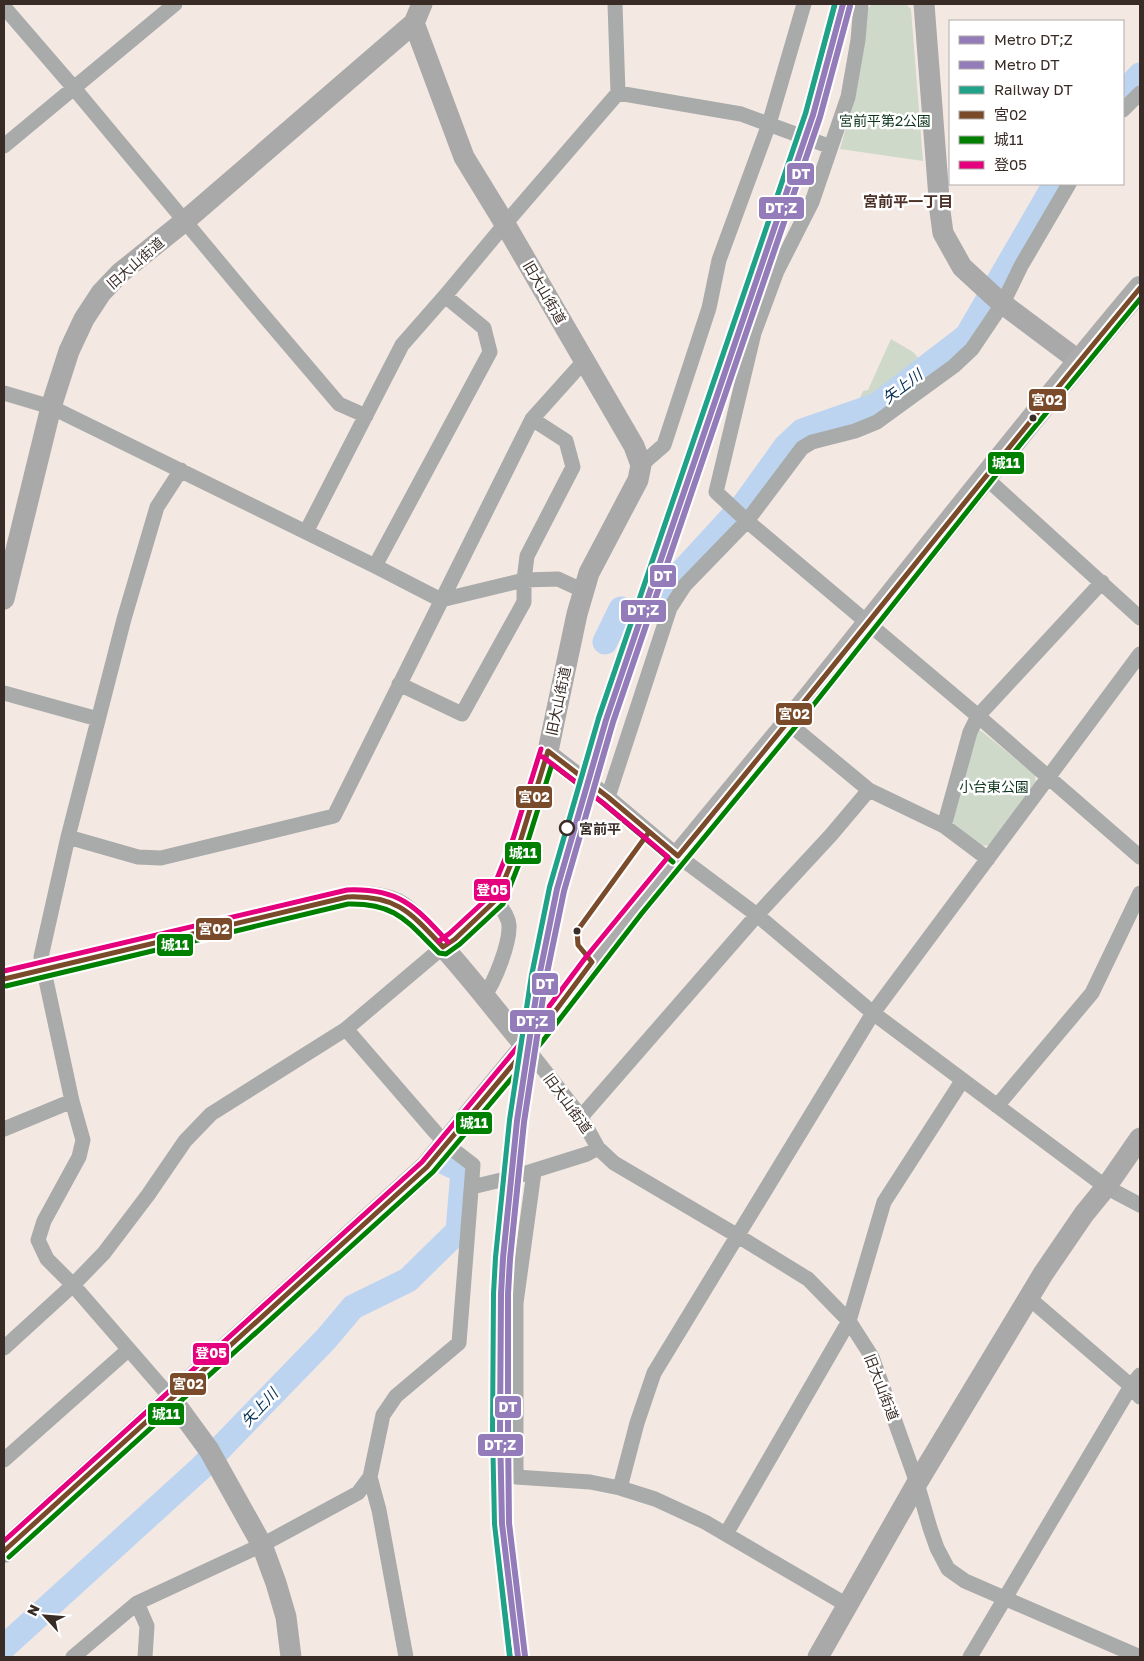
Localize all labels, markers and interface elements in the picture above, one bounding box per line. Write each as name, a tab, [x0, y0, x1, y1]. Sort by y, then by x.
legend	[949, 20, 1124, 185]
text: Metro DT;Z	[994, 30, 1073, 48]
text: Metro DT	[994, 55, 1060, 73]
text: Railway DT	[994, 80, 1073, 98]
text: 宮02	[994, 105, 1027, 123]
park label: 宮前平第2公園	[839, 112, 931, 129]
text: 城11	[994, 130, 1024, 148]
text: 登05	[994, 155, 1027, 173]
line badge: DT	[786, 162, 815, 186]
text: DT	[792, 165, 810, 182]
district label: 宮前平一丁目	[863, 192, 953, 210]
line badge: DT;Z	[758, 196, 805, 220]
text: DT;Z	[765, 199, 797, 216]
street label: 旧大山街道	[103, 234, 167, 292]
street label: 旧大山街道	[520, 257, 570, 327]
water label: 矢上川	[879, 364, 927, 407]
line badge: 宮02	[1028, 388, 1067, 412]
text: 宮02	[1031, 391, 1063, 408]
unlabelled marker	[1028, 413, 1038, 423]
line badge: 城11	[987, 451, 1025, 475]
text: 城11	[992, 454, 1020, 471]
line badge: DT	[649, 564, 677, 588]
text: DT	[654, 567, 672, 584]
line badge: DT;Z	[620, 599, 667, 623]
text: DT;Z	[627, 601, 659, 618]
street label: 旧大山街道	[542, 665, 574, 737]
line badge: 宮02	[775, 702, 813, 726]
text: 宮02	[778, 705, 810, 722]
park label: 小台東公園	[959, 778, 1029, 795]
line badge: 宮02	[515, 785, 553, 809]
text: 宮02	[518, 788, 550, 805]
marker: 宮前平	[559, 820, 575, 836]
place label: 宮前平	[579, 820, 621, 837]
line badge: 城11	[504, 841, 542, 865]
text: 城11	[509, 844, 537, 861]
line badge: 登05	[473, 878, 511, 902]
text: 登05	[476, 881, 508, 898]
line badge: 宮02	[195, 917, 233, 941]
text: 宮02	[198, 920, 230, 937]
unlabelled marker	[572, 926, 582, 936]
line badge: 城11	[156, 933, 194, 957]
text: 城11	[161, 936, 189, 953]
line badge: DT	[531, 972, 559, 996]
text: DT	[536, 975, 554, 992]
line badge: DT;Z	[509, 1009, 556, 1033]
text: DT;Z	[516, 1012, 548, 1029]
street label: 旧大山街道	[541, 1070, 595, 1136]
line badge: 城11	[455, 1111, 493, 1135]
text: 城11	[460, 1114, 488, 1131]
line badge: 登05	[192, 1342, 230, 1366]
text: 登05	[195, 1344, 227, 1361]
street label: 旧大山街道	[862, 1351, 902, 1423]
line badge: 宮02	[169, 1372, 207, 1396]
text: 宮02	[172, 1375, 204, 1392]
water label: 矢上川	[237, 1383, 282, 1430]
line badge: DT	[494, 1395, 522, 1419]
text: DT	[499, 1398, 517, 1415]
line badge: 城11	[147, 1402, 185, 1426]
text: 城11	[152, 1405, 180, 1422]
line badge: DT;Z	[477, 1433, 524, 1457]
text: DT;Z	[484, 1436, 516, 1453]
north arrow	[20, 1591, 70, 1641]
text: N	[23, 1602, 43, 1619]

